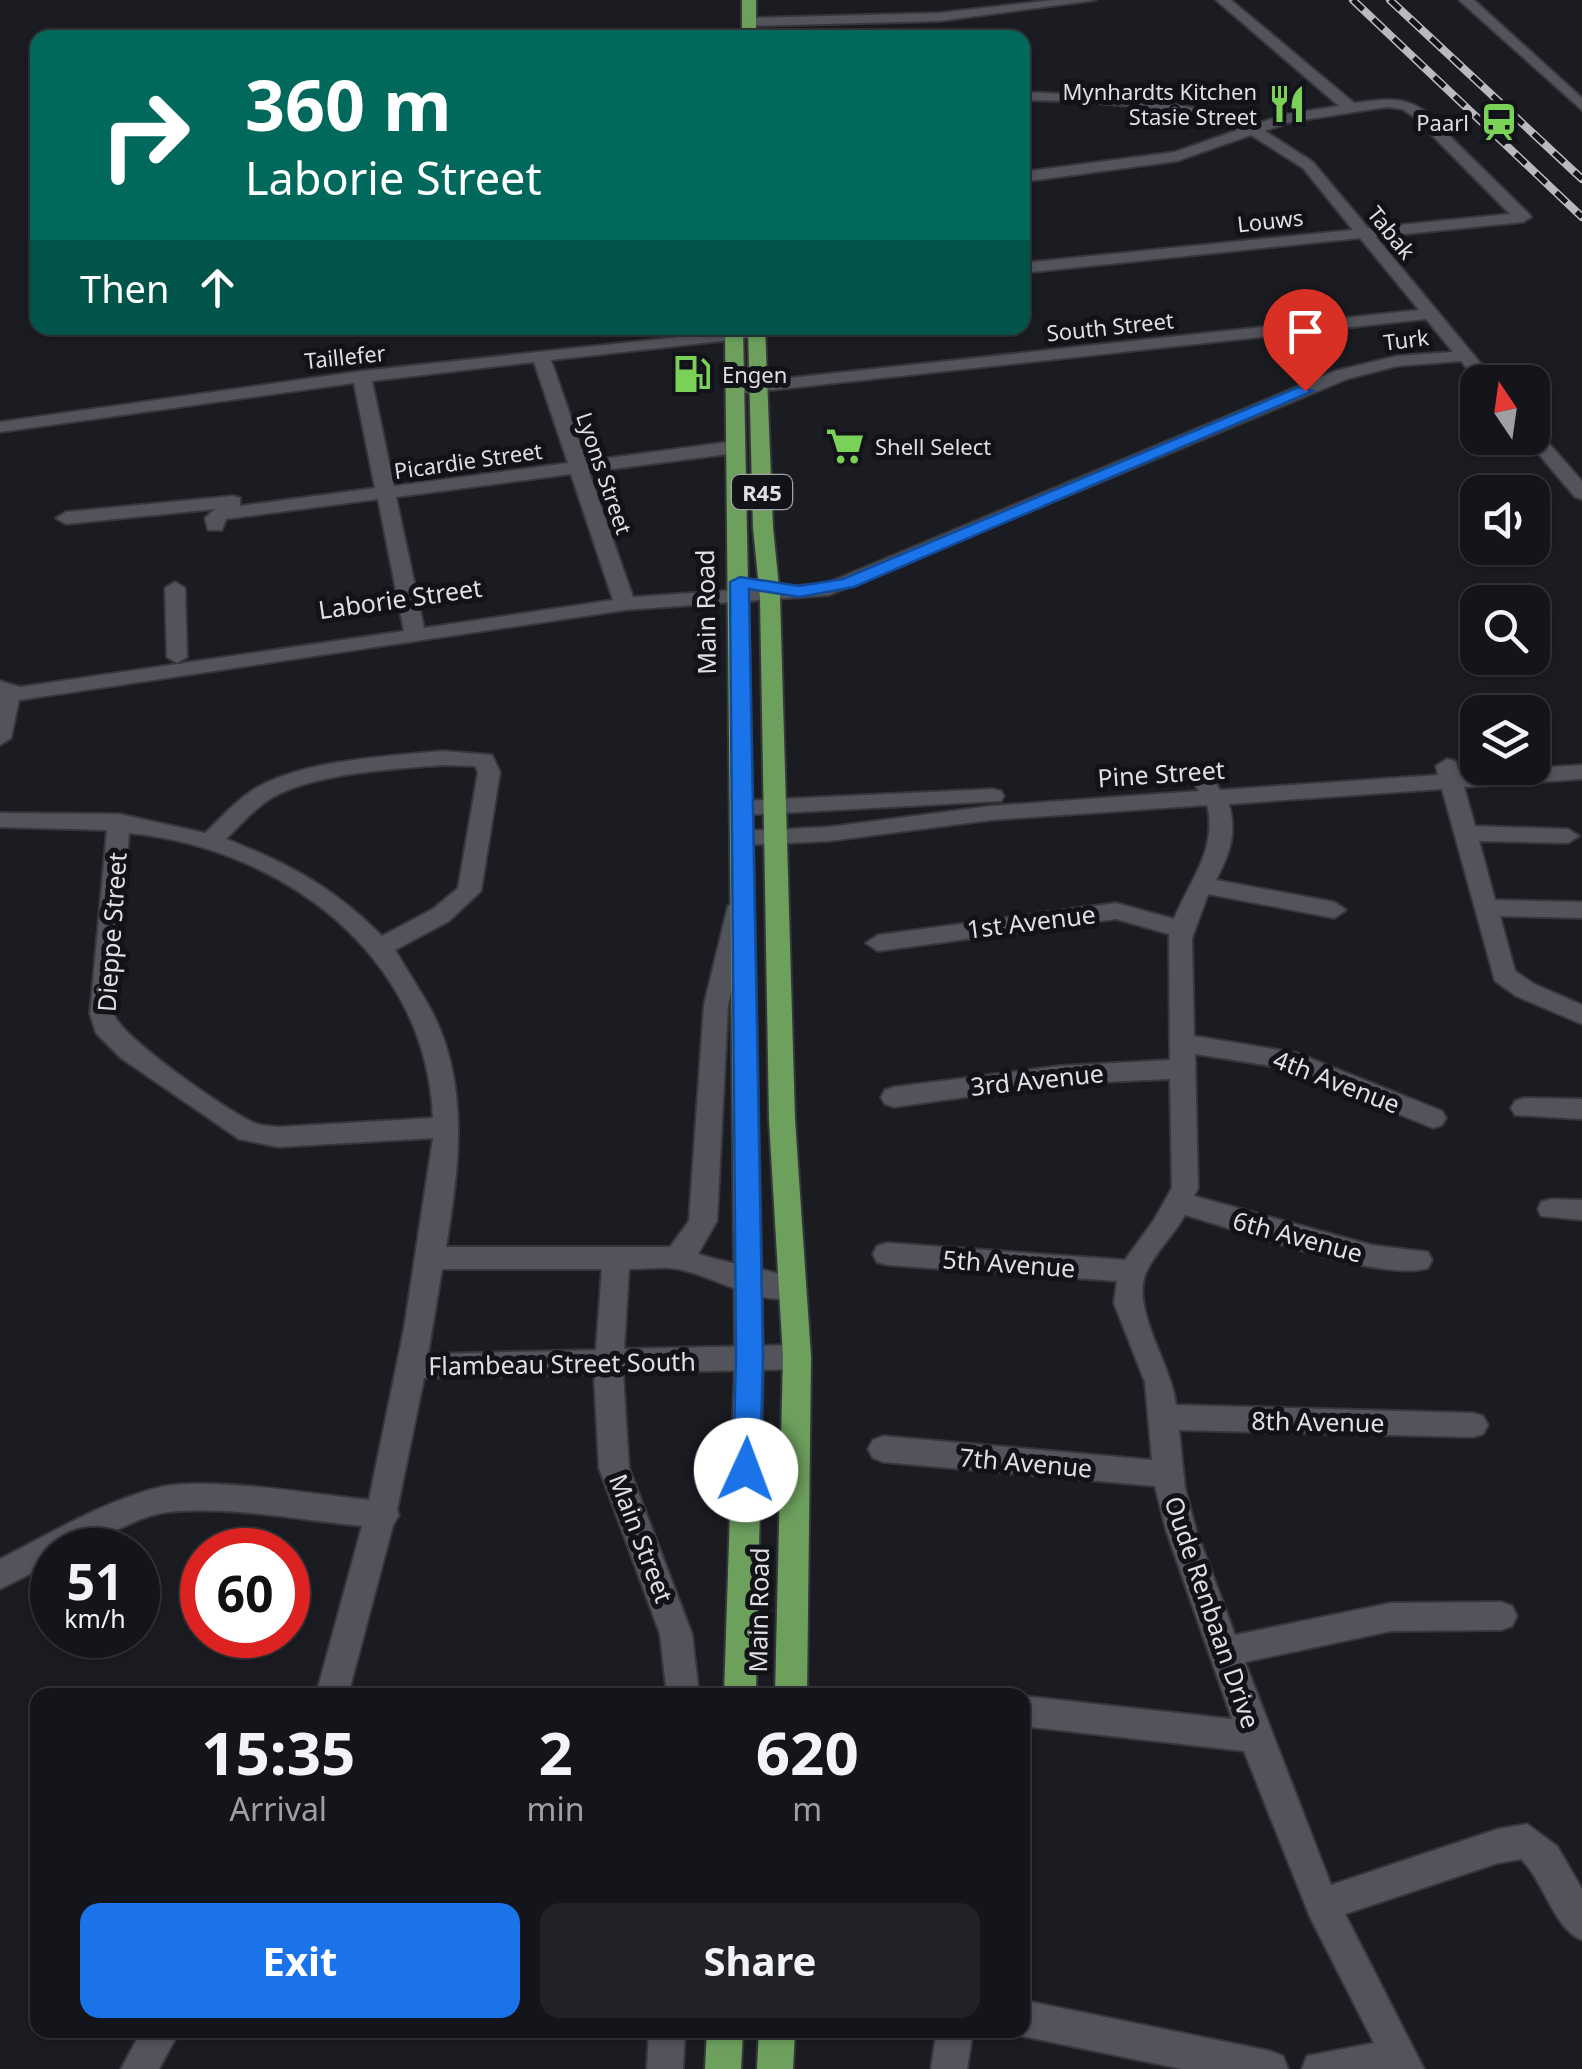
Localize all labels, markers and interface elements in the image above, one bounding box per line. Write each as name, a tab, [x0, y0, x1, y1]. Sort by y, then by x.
text: 360 m	[245, 56, 452, 152]
icon: right	[80, 70, 210, 200]
place label: Mynhardts Kitchen Stasie Street	[1063, 76, 1257, 131]
restaurant icon: Mynhardts Kitchen Stasie Street	[1266, 83, 1308, 125]
station icon: Paarl	[1478, 101, 1520, 143]
place label: Paarl	[1416, 107, 1469, 137]
text: Laborie Street	[245, 147, 542, 208]
street label: Tabak	[1361, 199, 1423, 265]
street label: Louws	[1235, 202, 1305, 238]
icon: ahead	[190, 260, 245, 315]
text: Then	[80, 262, 170, 314]
pin	[1263, 289, 1348, 392]
street label: South Street	[1045, 304, 1175, 348]
icon: arrive	[1278, 304, 1333, 359]
street label: Turk	[1382, 321, 1431, 357]
street label: Taillefer	[303, 337, 387, 375]
fuel station icon: Engen	[671, 353, 713, 395]
place label: Engen	[722, 359, 787, 389]
north arrow	[1460, 365, 1550, 455]
map controls	[1460, 365, 1550, 785]
street label: Lyons Street	[570, 408, 640, 538]
supermarket icon: Shell Select	[824, 425, 866, 467]
place label: Shell Select	[875, 431, 991, 461]
street label: Picardie Street	[392, 435, 544, 485]
road number: R45	[732, 475, 792, 509]
button: sound	[1460, 475, 1550, 565]
street label: Main Road	[687, 549, 723, 675]
street label: Laborie Street	[316, 570, 484, 626]
button: search	[1460, 585, 1550, 675]
button: layers	[1460, 695, 1550, 785]
street label: Pine Street	[1096, 752, 1226, 794]
street label: Dieppe Street	[88, 851, 134, 1013]
street label: 1st Avenue	[965, 896, 1097, 946]
street label: 4th Avenue	[1269, 1041, 1405, 1121]
street label: 3rd Avenue	[969, 1055, 1105, 1103]
street label: 6th Avenue	[1229, 1202, 1367, 1270]
street label: 5th Avenue	[941, 1241, 1077, 1285]
street label: Flambeau Street South	[428, 1344, 696, 1382]
street label: 8th Avenue	[1251, 1403, 1385, 1439]
position arrow	[694, 1418, 798, 1522]
street label: 7th Avenue	[958, 1439, 1094, 1485]
street label: Main Street	[602, 1469, 682, 1607]
street label: Oude Renbaan Drive	[1157, 1491, 1269, 1733]
speed limit sign: 60	[180, 1528, 310, 1658]
text: 51	[66, 1547, 124, 1615]
street label: Main Road	[740, 1547, 776, 1673]
text: km/h	[64, 1601, 126, 1635]
text: 15:35	[201, 1711, 355, 1793]
text: 2	[538, 1711, 573, 1793]
text: 620	[756, 1711, 859, 1793]
text: Arrival	[230, 1787, 327, 1830]
text: min	[527, 1787, 585, 1830]
text: m	[792, 1787, 822, 1830]
button: Exit	[80, 1903, 520, 2018]
button: Share	[540, 1903, 980, 2018]

